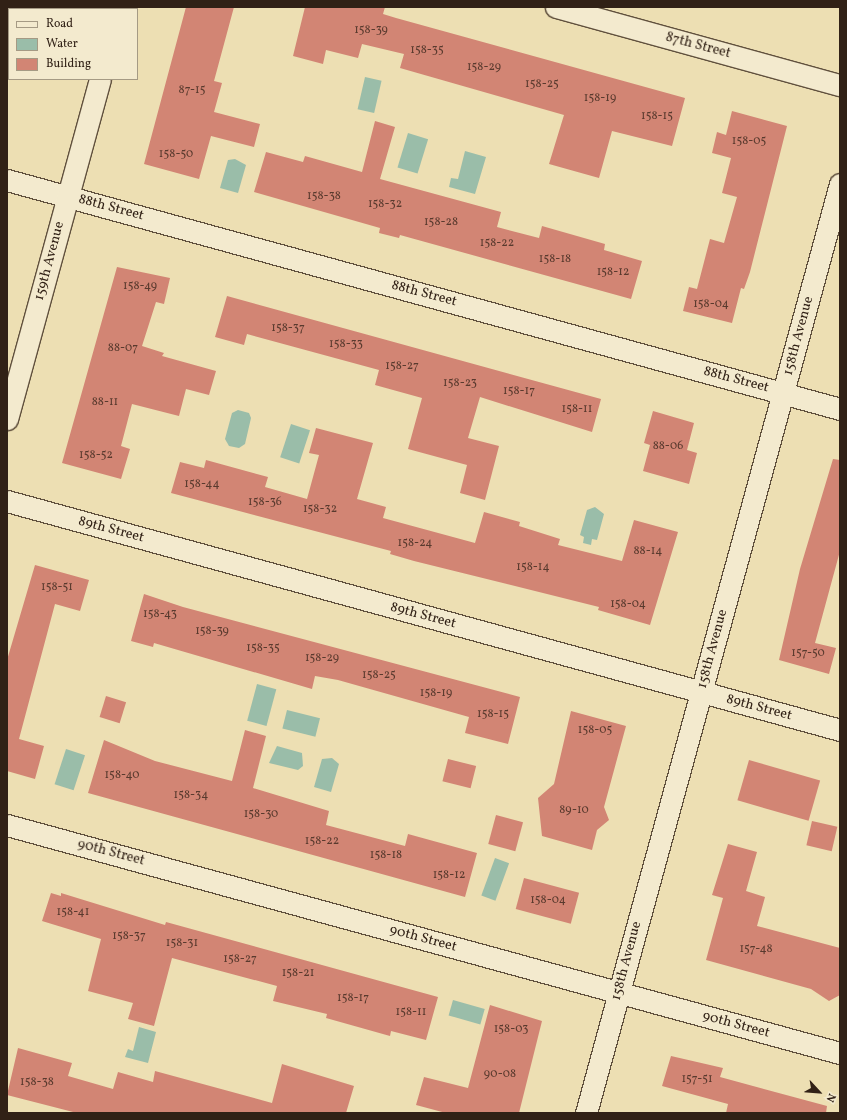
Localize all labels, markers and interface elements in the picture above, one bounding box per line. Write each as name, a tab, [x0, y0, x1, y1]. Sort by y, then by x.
legend	[8, 8, 138, 80]
text: Road	[46, 16, 73, 32]
house number: 158-39	[354, 24, 388, 38]
street label: 87th Street	[664, 29, 732, 63]
text: Water	[46, 36, 78, 52]
house number: 158-35	[410, 44, 444, 58]
text: Building	[46, 56, 91, 72]
house number: 158-29	[467, 61, 501, 75]
house number: 158-25	[525, 78, 559, 92]
house number: 87-15	[179, 84, 205, 98]
house number: 158-19	[584, 92, 616, 106]
house number: 158-15	[641, 110, 673, 124]
house number: 158-05	[732, 135, 766, 149]
house number: 158-50	[159, 148, 193, 162]
house number: 158-38	[307, 190, 341, 204]
street label: 88th Street	[76, 191, 146, 225]
house number: 158-32	[368, 198, 402, 212]
house number: 158-28	[424, 216, 458, 230]
street label: 159th Avenue	[31, 220, 69, 302]
house number: 158-22	[480, 237, 514, 251]
house number: 158-18	[539, 253, 571, 267]
house number: 158-12	[597, 266, 629, 280]
street label: 88th Street	[389, 277, 459, 311]
house number: 158-49	[123, 280, 157, 294]
street label: 158th Avenue	[780, 295, 818, 377]
house number: 158-04	[693, 298, 729, 312]
house number: 158-37	[271, 322, 305, 336]
house number: 158-33	[329, 338, 363, 352]
house number: 88-07	[108, 342, 138, 356]
house number: 158-27	[385, 360, 419, 374]
street label: 88th Street	[701, 363, 771, 397]
house number: 158-23	[443, 377, 477, 391]
house number: 158-17	[503, 385, 535, 399]
house number: 88-11	[92, 396, 118, 410]
house number: 158-11	[562, 403, 592, 417]
house number: 88-06	[653, 440, 683, 454]
house number: 158-52	[79, 449, 113, 463]
house number: 158-44	[184, 478, 220, 492]
house number: 158-36	[248, 496, 282, 510]
house number: 158-32	[303, 503, 337, 517]
street label: 89th Street	[76, 513, 146, 547]
house number: 158-24	[398, 537, 432, 551]
house number: 88-14	[633, 545, 663, 559]
house number: 158-14	[516, 561, 550, 575]
house number: 158-51	[41, 581, 73, 595]
house number: 158-04	[610, 598, 646, 612]
street label: 89th Street	[388, 599, 458, 633]
house number: 158-43	[143, 608, 177, 622]
street label: 158th Avenue	[694, 608, 732, 690]
house number: 158-39	[195, 625, 229, 639]
house number: 158-35	[246, 642, 280, 656]
house number: 157-50	[791, 647, 825, 661]
house number: 158-29	[305, 652, 339, 666]
house number: 158-25	[362, 669, 396, 683]
house number: 158-19	[420, 687, 452, 701]
street label: 89th Street	[724, 691, 794, 725]
house number: 158-15	[477, 708, 509, 722]
house number: 158-05	[578, 724, 612, 738]
house number: 158-40	[104, 769, 140, 783]
house number: 158-34	[174, 789, 208, 803]
house number: 89-10	[559, 804, 589, 818]
house number: 158-30	[244, 808, 278, 822]
house number: 158-22	[305, 835, 339, 849]
street label: 90th Street	[76, 836, 146, 870]
house number: 158-18	[370, 849, 402, 863]
house number: 158-12	[433, 869, 465, 883]
house number: 158-04	[530, 894, 566, 908]
house number: 158-41	[57, 906, 89, 920]
street label: 158th Avenue	[608, 920, 646, 1002]
street label: 90th Street	[388, 922, 458, 956]
house number: 158-37	[112, 930, 146, 944]
house number: 158-31	[166, 937, 198, 951]
house number: 157-48	[739, 943, 773, 957]
house number: 158-27	[223, 953, 257, 967]
house number: 158-21	[282, 967, 314, 981]
house number: 158-17	[337, 992, 369, 1006]
house number: 158-11	[396, 1006, 426, 1020]
street label: 90th Street	[701, 1008, 771, 1042]
house number: 158-03	[494, 1023, 528, 1037]
house number: 90-08	[484, 1068, 516, 1082]
north arrow	[799, 1072, 839, 1112]
house number: 157-51	[681, 1073, 713, 1087]
house number: 158-38	[20, 1076, 54, 1090]
text: N	[822, 1091, 839, 1104]

